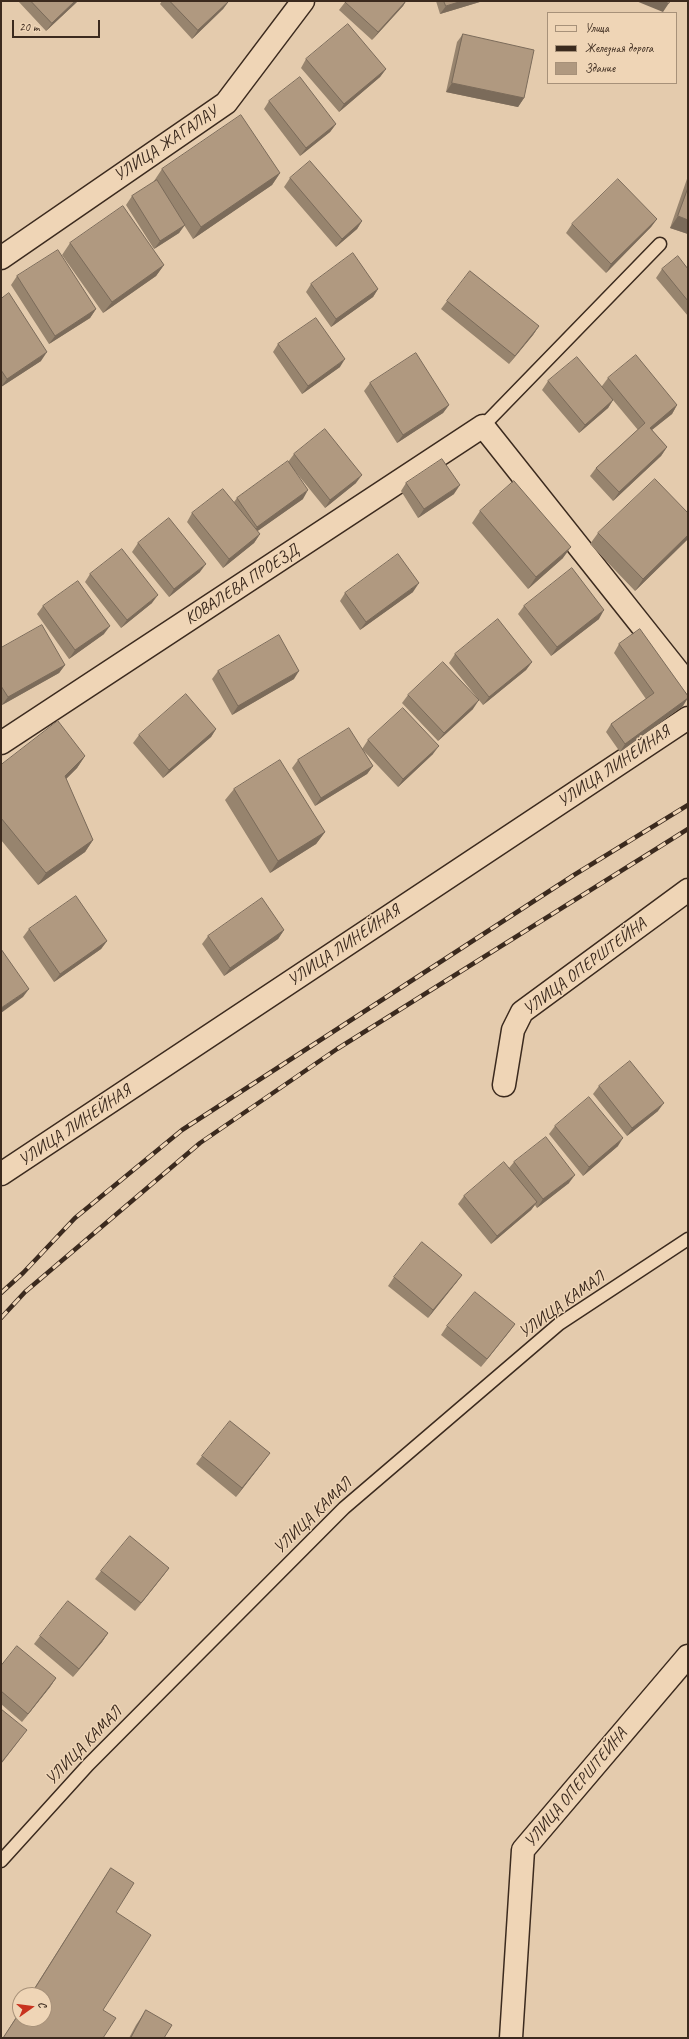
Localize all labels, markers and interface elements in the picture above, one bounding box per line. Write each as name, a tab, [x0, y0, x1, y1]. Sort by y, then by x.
scale bar	[14, 12, 102, 38]
legend	[547, 12, 677, 84]
text: 20 m	[19, 19, 39, 35]
text: Улица	[585, 20, 609, 36]
text: Железная дорога	[585, 40, 653, 56]
text: Здание	[585, 60, 615, 76]
street label: УЛИЦА ЖАГАЛАУ	[110, 102, 222, 186]
street label: КОВАЛЕВА ПРОЕЗД	[181, 541, 303, 629]
street label: УЛИЦА ЛИНЕЙНАЯ	[554, 722, 674, 812]
street label: УЛИЦА ЛИНЕЙНАЯ	[284, 901, 404, 991]
street label: УЛИЦА ОПЕРШТЕЙНА	[519, 914, 651, 1020]
street label: УЛИЦА ЛИНЕЙНАЯ	[15, 1081, 135, 1171]
street label: УЛИЦА КАМАЛ	[515, 1267, 609, 1343]
street label: УЛИЦА КАМАЛ	[269, 1473, 357, 1559]
street label: УЛИЦА КАМАЛ	[41, 1702, 127, 1790]
street label: УЛИЦА ОПЕРШТЕЙНА	[520, 1724, 632, 1852]
north arrow	[12, 1987, 52, 2027]
text: С	[35, 2000, 50, 2009]

